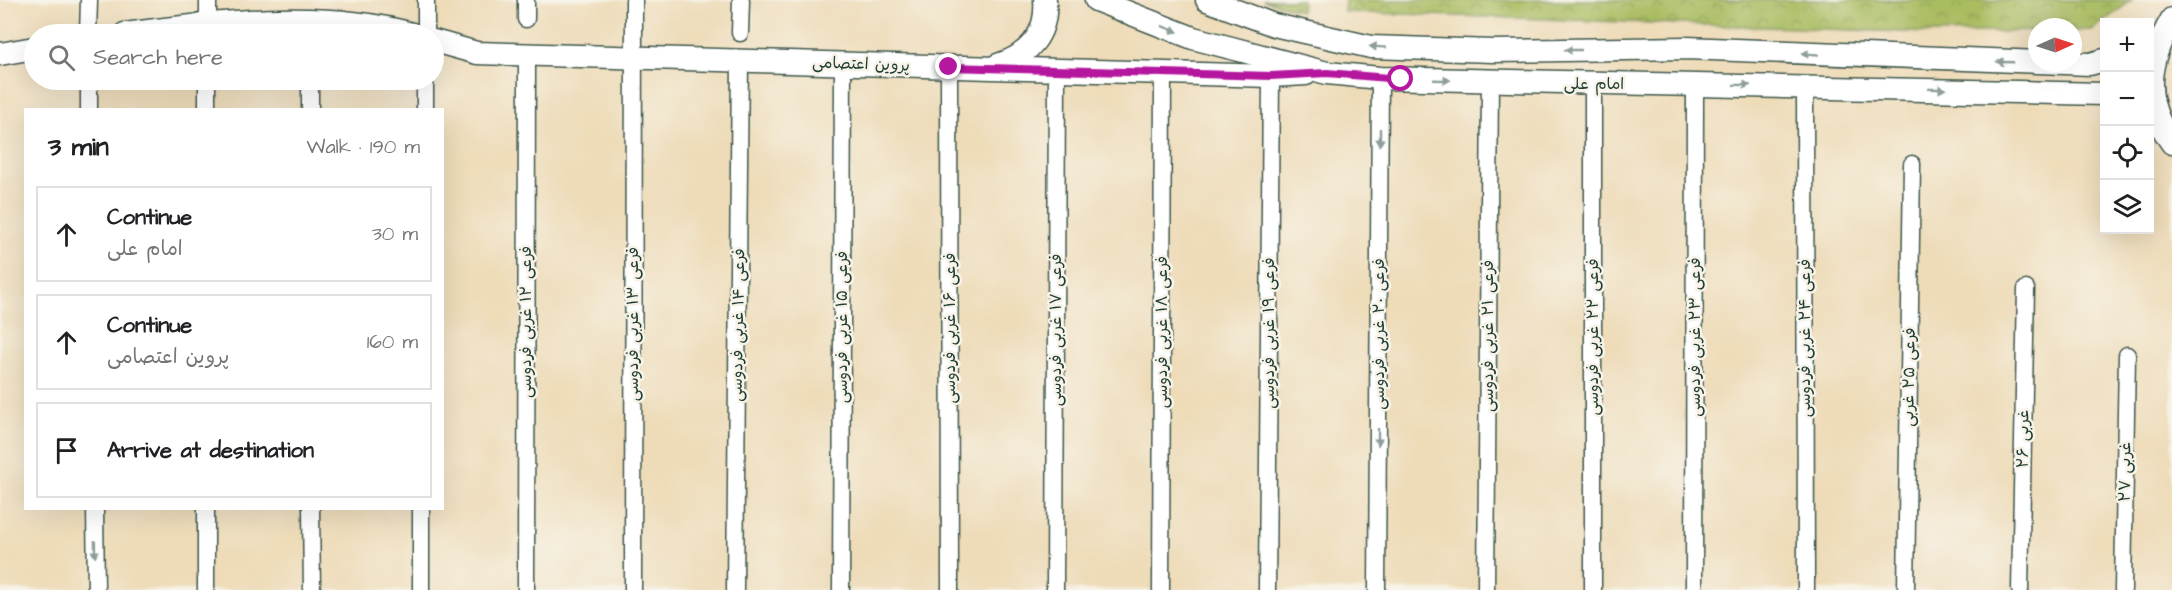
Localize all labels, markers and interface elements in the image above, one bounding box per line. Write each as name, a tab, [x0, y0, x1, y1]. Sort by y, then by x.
north arrow	[2028, 18, 2082, 72]
map controls	[2100, 18, 2154, 234]
button: +	[2100, 18, 2154, 72]
search box	[24, 24, 444, 90]
one-way arrow	[1161, 25, 1179, 34]
icon: search	[45, 41, 78, 74]
text: Search here	[93, 42, 223, 73]
one-way arrow	[1368, 42, 1387, 51]
one-way arrow	[1563, 46, 1582, 55]
one-way arrow	[1800, 49, 1819, 58]
street label: پروین اعتصامی	[812, 51, 910, 77]
route end	[935, 53, 961, 79]
one-way arrow	[1995, 58, 2014, 67]
route start	[1387, 65, 1413, 91]
button: −	[2100, 72, 2154, 126]
street label: امام علی	[1564, 73, 1624, 96]
one-way arrow	[1433, 76, 1452, 85]
one-way arrow	[1733, 80, 1752, 90]
one-way arrow	[1928, 85, 1947, 94]
button: locate	[2100, 126, 2154, 180]
one-way arrow	[1375, 127, 1385, 146]
text: 3 min	[48, 129, 109, 165]
text: Walk · 190 m	[307, 133, 420, 161]
button: layers	[2100, 180, 2154, 234]
text: Continue	[107, 202, 192, 233]
icon: ahead	[50, 218, 83, 251]
text: 30 m	[372, 220, 418, 248]
text: امام علی	[107, 235, 183, 263]
street label: فرعی ۱۲ غربی فردوسی	[515, 246, 537, 398]
street label: فرعی ۱۳ غربی فردوسی	[622, 247, 644, 401]
street label: فرعی ۱۴ غربی فردوسی	[726, 248, 750, 402]
street label: فرعی ۱۵ غربی فردوسی	[831, 251, 853, 403]
street label: فرعی ۱۶ غربی فردوسی	[939, 252, 961, 404]
street label: فرعی ۱۷ غربی فردوسی	[1045, 254, 1067, 406]
street label: فرعی ۱۸ غربی فردوسی	[1151, 256, 1173, 408]
street label: فرعی ۱۹ غربی فردوسی	[1258, 257, 1280, 409]
street label: فرعی ۲۳ غربی فردوسی	[1684, 257, 1706, 417]
street label: فرعی ۲۰ غربی فردوسی	[1368, 258, 1390, 410]
street label: فرعی ۲۲ غربی فردوسی	[1582, 258, 1604, 416]
street label: فرعی ۲۴ غربی فردوسی	[1794, 259, 1816, 417]
street label: فرعی ۲۱ غربی فردوسی	[1477, 260, 1499, 412]
text: Continue	[107, 310, 192, 341]
icon: ahead	[50, 326, 83, 359]
street label: فرعی ۲۵ غربی	[1897, 327, 1921, 427]
text: 160 m	[367, 328, 418, 356]
text: پروین اعتصامی	[107, 343, 229, 371]
street label: ۲۶ غربی	[2011, 410, 2035, 468]
one-way arrow	[1373, 427, 1383, 446]
icon: arrive	[50, 434, 83, 467]
text: Arrive at destination	[107, 435, 314, 466]
street label: ۲۷ غربی	[2113, 442, 2137, 502]
one-way arrow	[91, 540, 100, 559]

